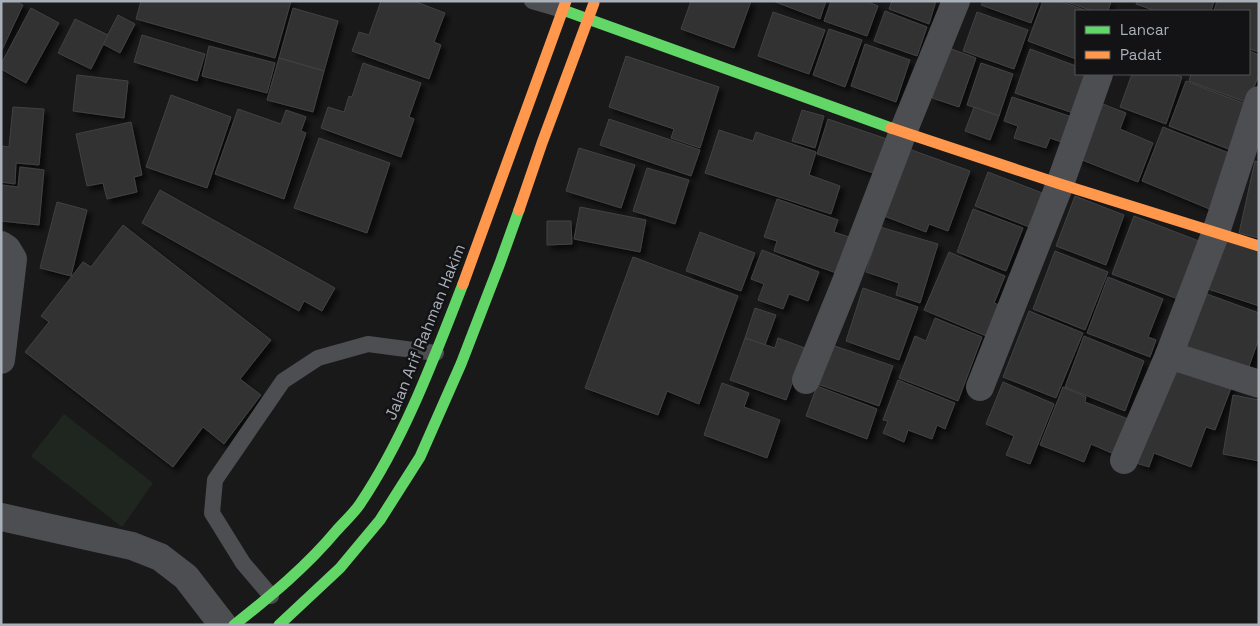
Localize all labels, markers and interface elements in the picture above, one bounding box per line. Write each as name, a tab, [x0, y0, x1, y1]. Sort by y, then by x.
legend	[1075, 10, 1250, 75]
text: Lancar	[1120, 20, 1170, 39]
text: Padat	[1120, 45, 1162, 64]
street label: Jalan Arif Rahman Hakim	[380, 241, 470, 423]

